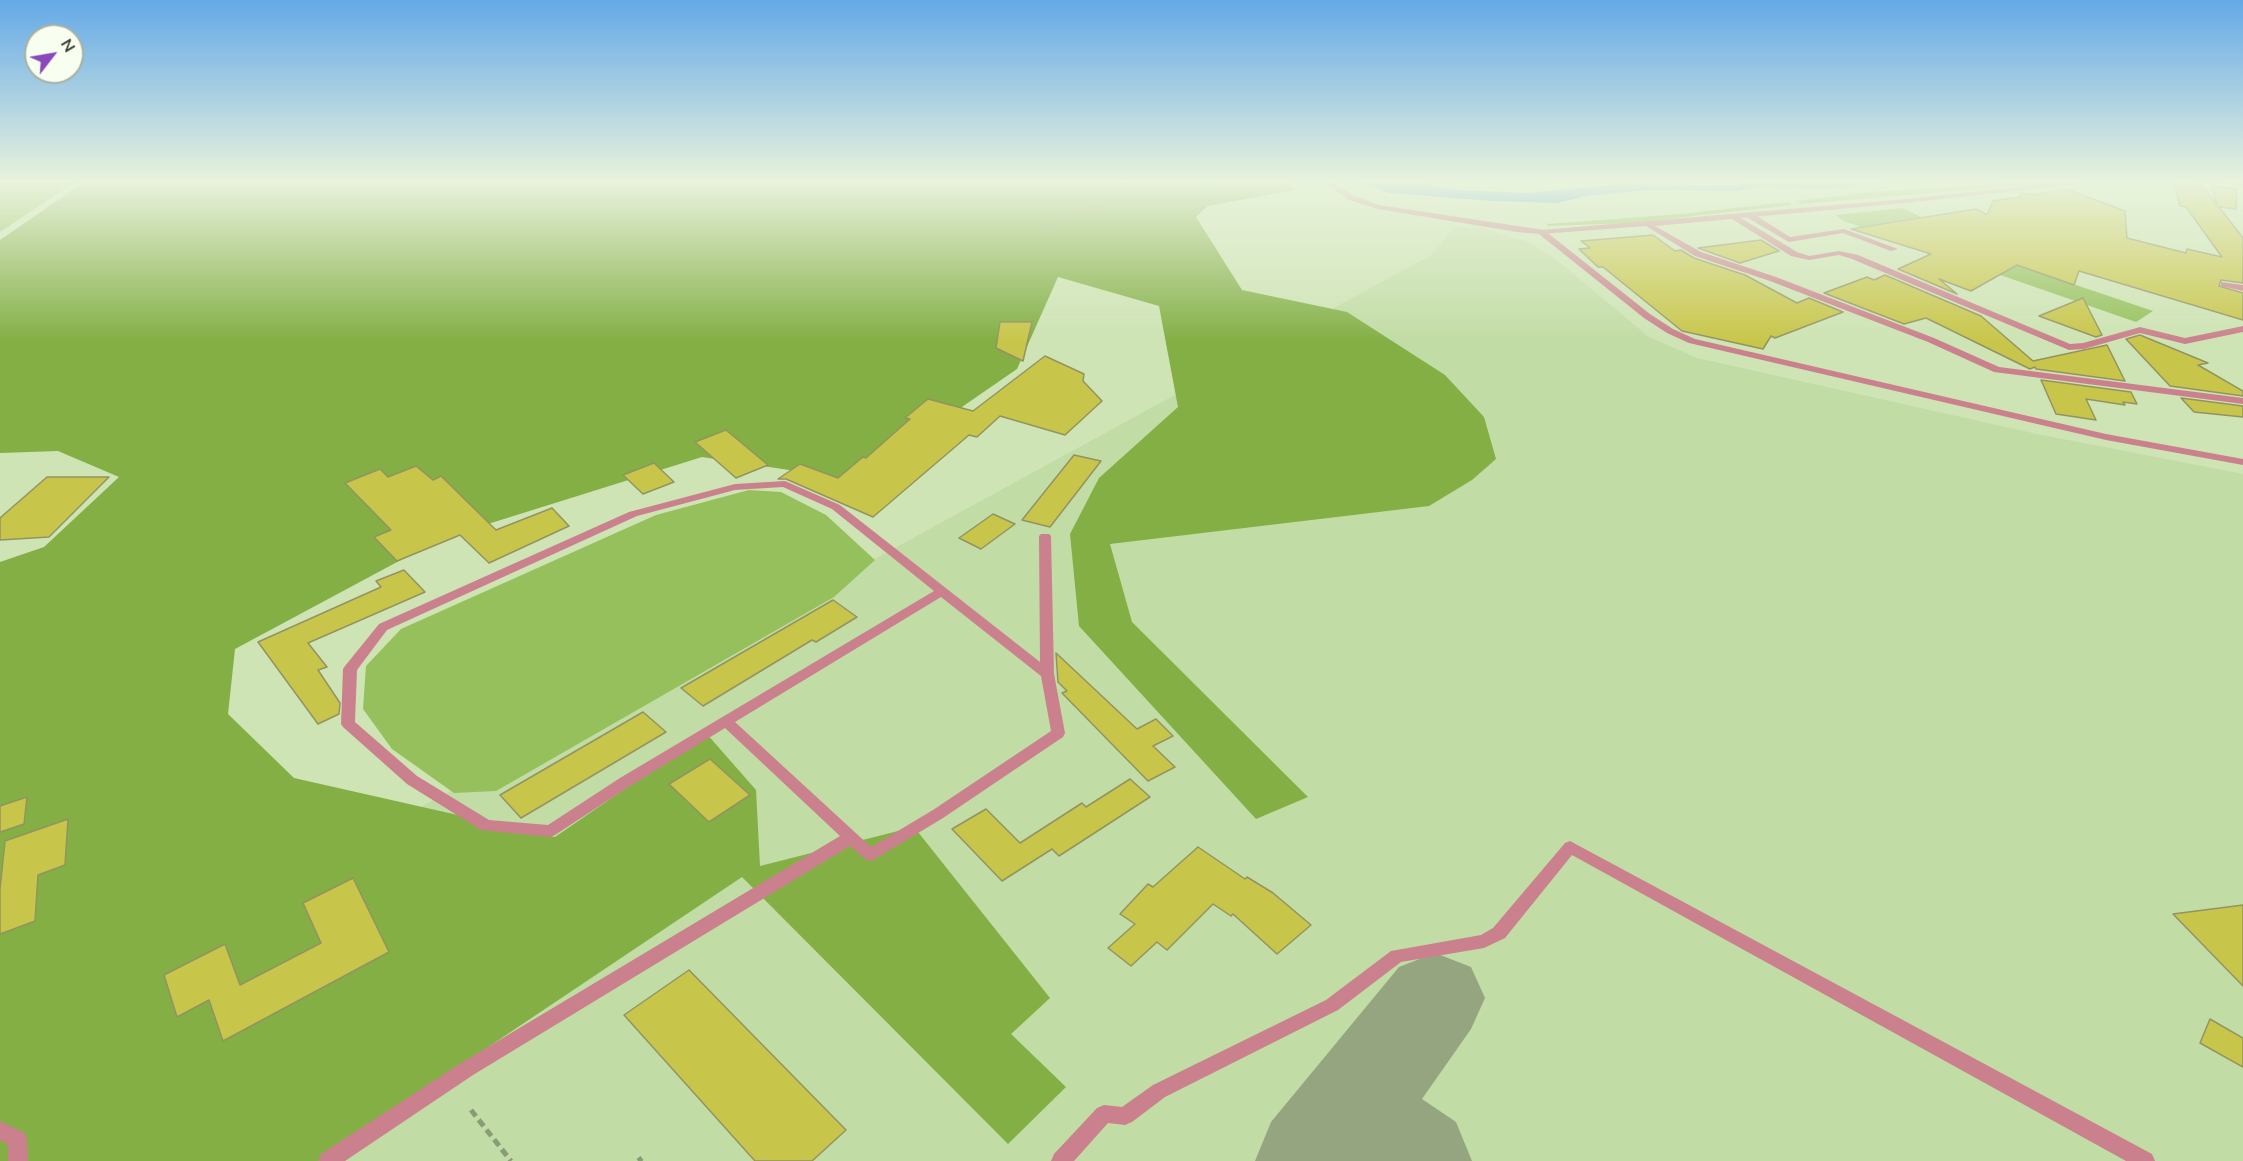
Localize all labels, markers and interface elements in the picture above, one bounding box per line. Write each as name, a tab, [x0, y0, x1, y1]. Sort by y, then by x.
north arrow	[24, 24, 84, 84]
text: N	[55, 35, 80, 57]

